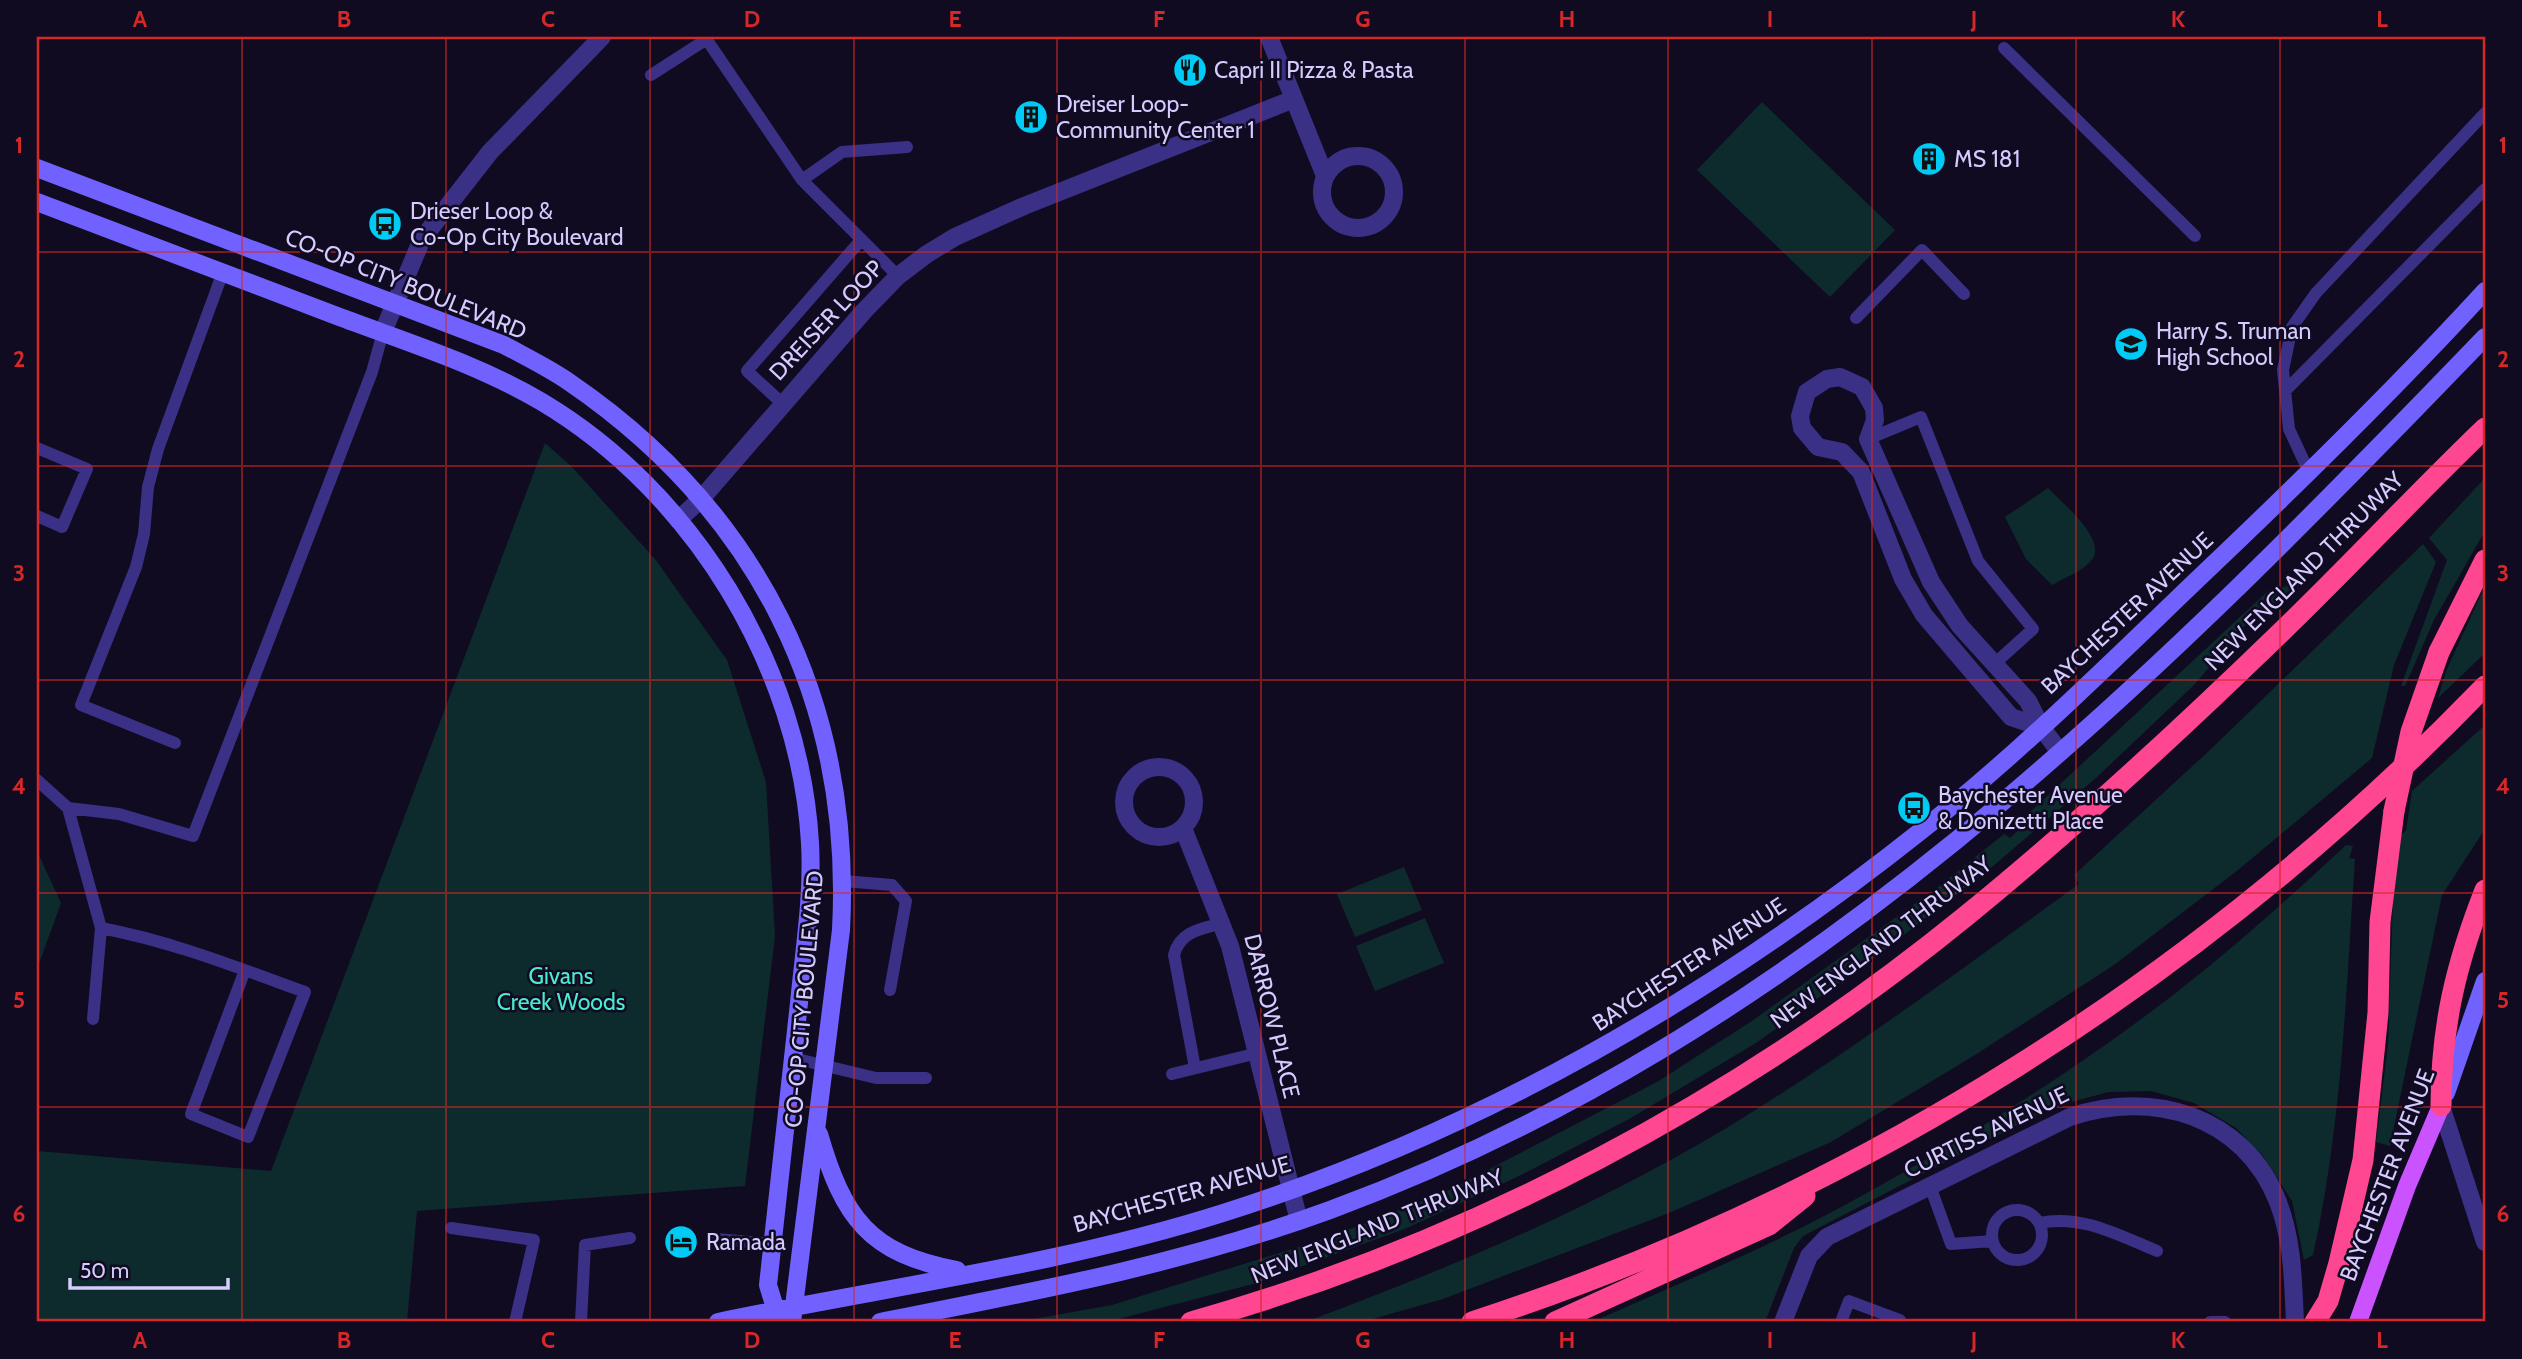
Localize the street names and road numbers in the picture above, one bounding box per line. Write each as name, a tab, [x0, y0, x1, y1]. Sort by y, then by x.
street label: CO-OP CITY BOULEVARD	[281, 223, 531, 345]
street label: DREISER LOOP	[763, 254, 889, 386]
street label: NEW ENGLAND THRUWAY	[2199, 465, 2410, 676]
street label: BAYCHESTER AVENUE	[2035, 526, 2219, 700]
street label: NEW ENGLAND THRUWAY	[1765, 849, 1998, 1034]
street label: CO-OP CITY BOULEVARD	[779, 869, 829, 1129]
street label: BAYCHESTER AVENUE	[1587, 891, 1791, 1037]
street label: DARROW PLACE	[1238, 931, 1306, 1101]
street label: BAYCHESTER AVENUE	[2334, 1065, 2440, 1285]
street label: CURTISS AVENUE	[1899, 1080, 2073, 1184]
street label: BAYCHESTER AVENUE	[1070, 1150, 1294, 1238]
street label: NEW ENGLAND THRUWAY	[1247, 1162, 1508, 1289]

